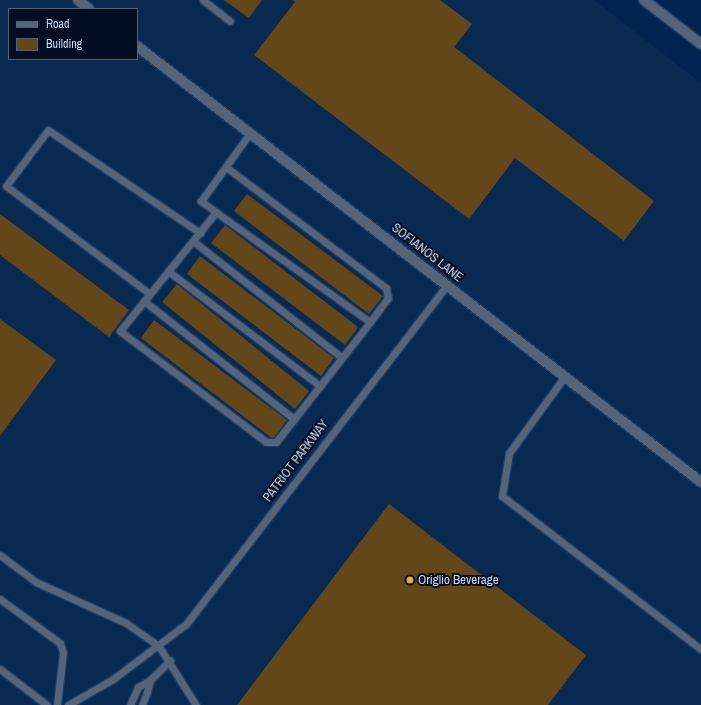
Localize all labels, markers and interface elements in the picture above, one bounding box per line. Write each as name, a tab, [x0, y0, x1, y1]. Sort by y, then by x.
legend	[8, 8, 138, 60]
text: Road	[46, 16, 70, 32]
text: Building	[46, 36, 82, 52]
street label: SOFIANOS LANE	[388, 220, 466, 286]
street label: PATRIOT PARKWAY	[260, 417, 332, 505]
place label: Origlio Beverage	[418, 572, 499, 588]
marker: Origlio Beverage	[405, 575, 415, 585]

